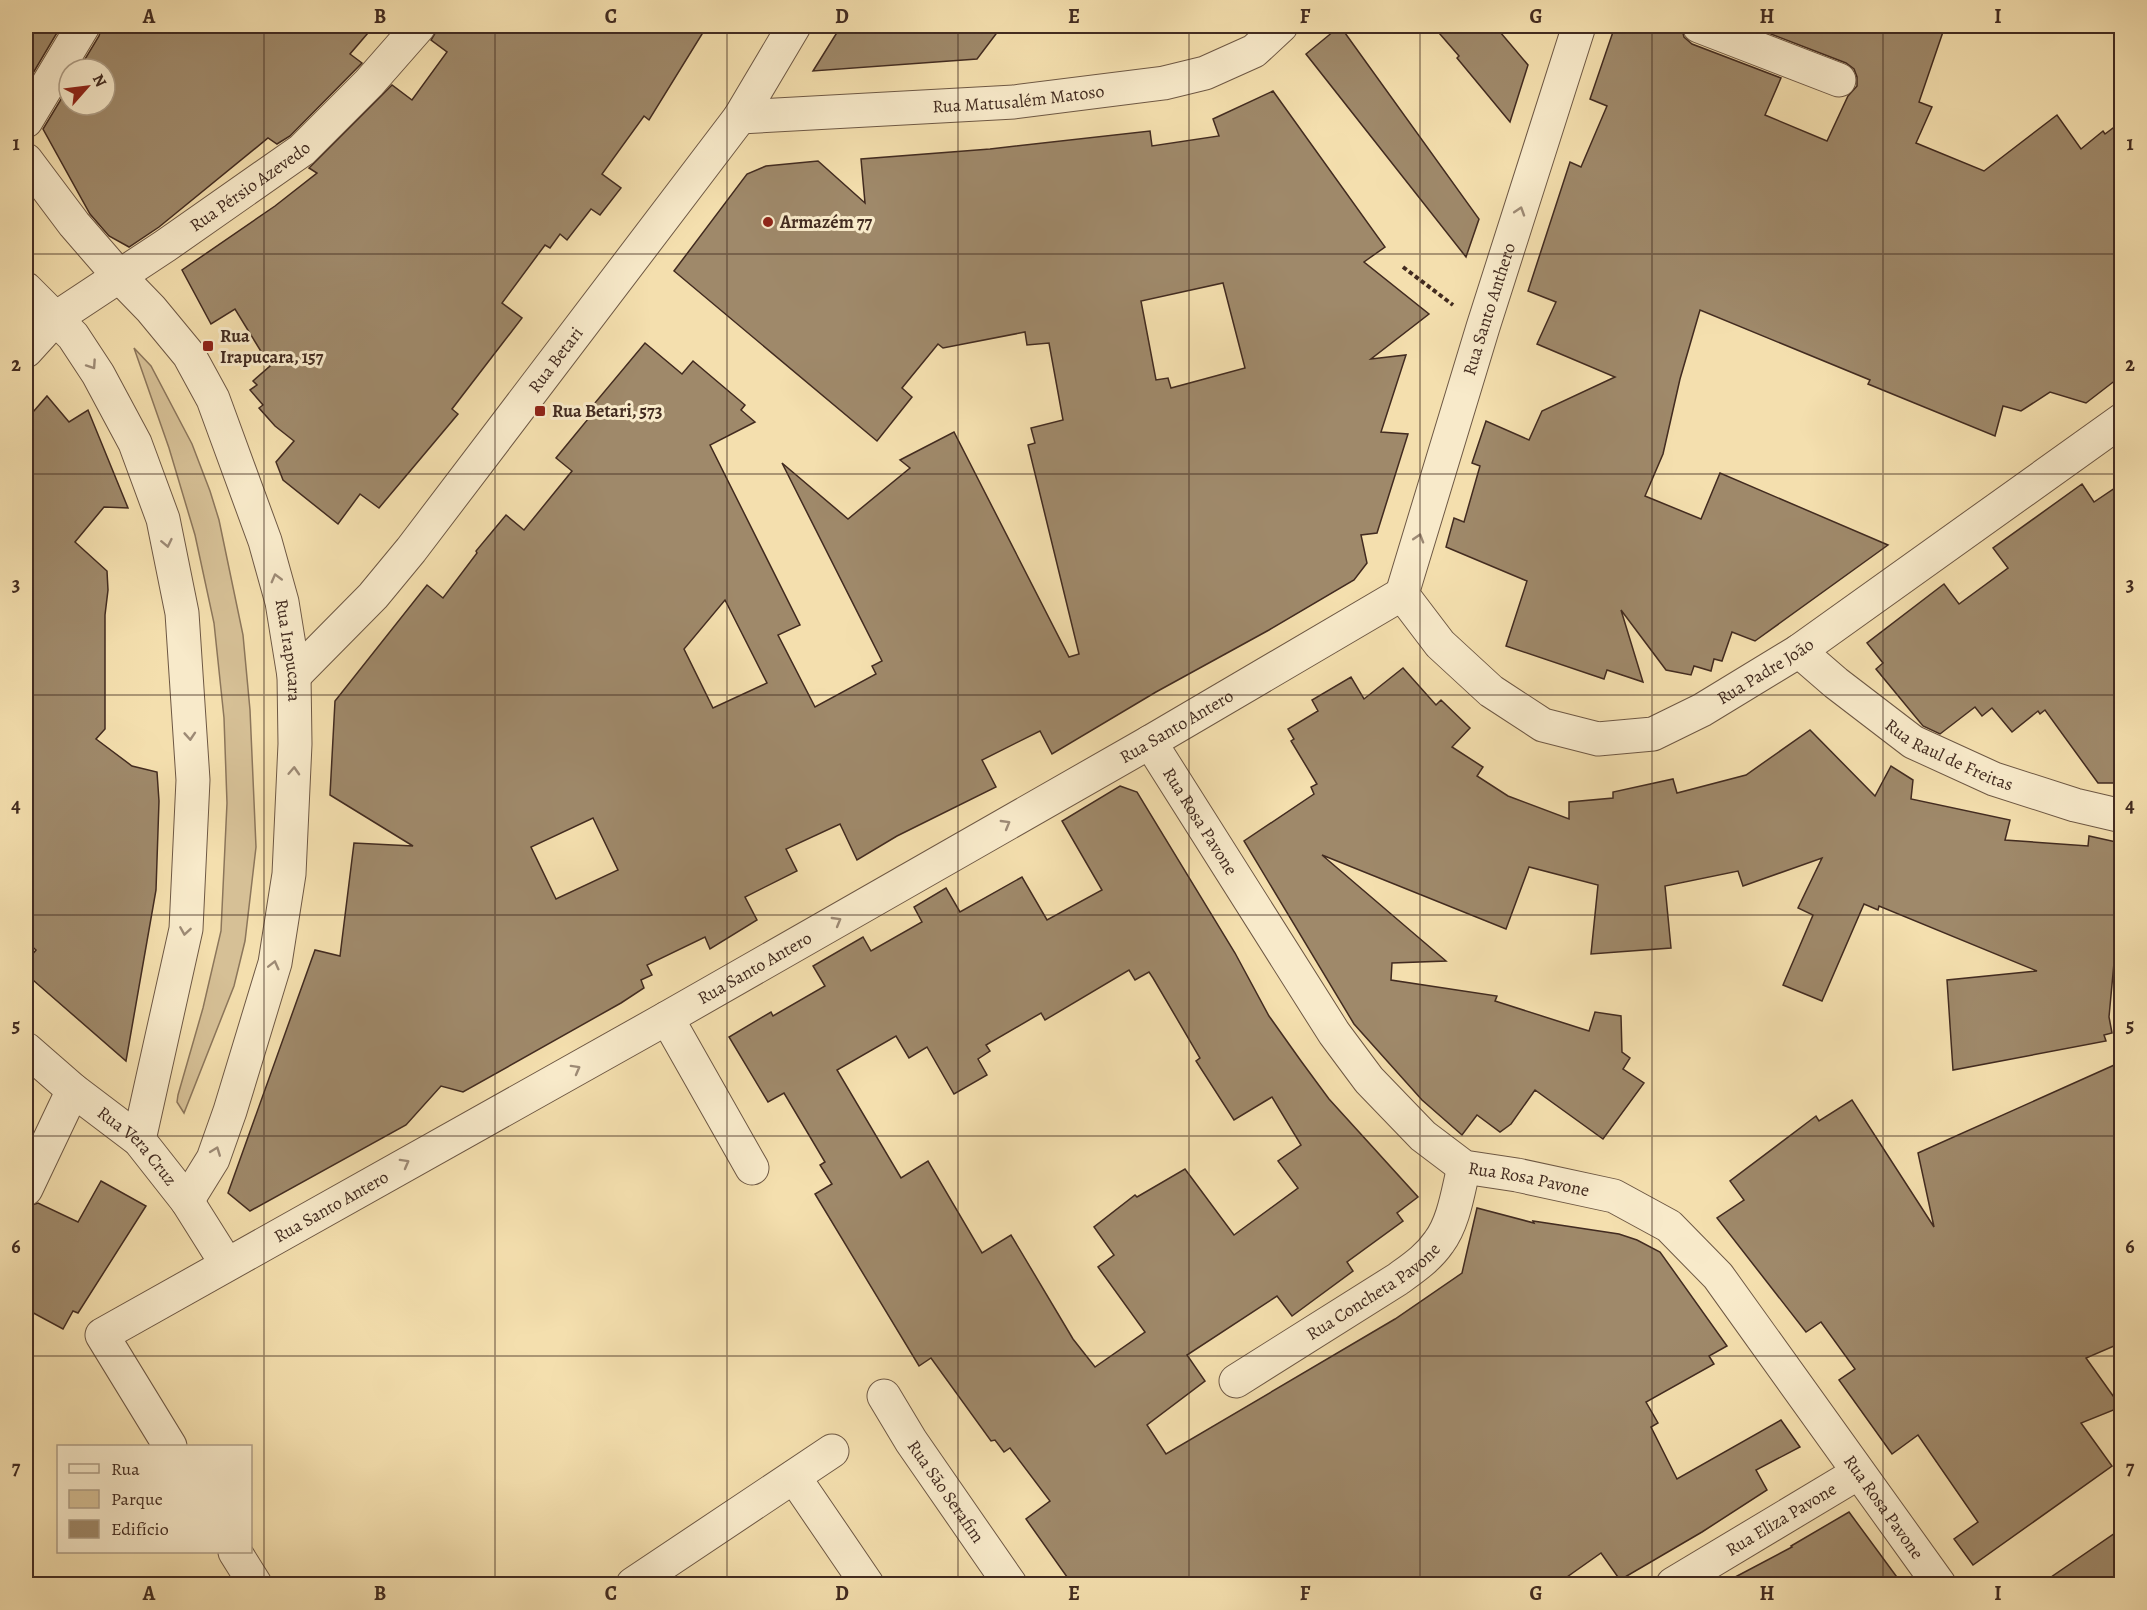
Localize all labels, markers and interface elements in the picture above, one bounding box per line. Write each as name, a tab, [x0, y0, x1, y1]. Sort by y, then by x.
text: A	[142, 3, 156, 30]
text: B	[374, 3, 386, 30]
text: C	[605, 3, 617, 30]
text: D	[835, 3, 849, 30]
text: E	[1068, 3, 1080, 30]
text: F	[1300, 3, 1311, 30]
text: G	[1529, 3, 1543, 30]
text: H	[1760, 3, 1775, 30]
text: I	[1994, 3, 2002, 30]
north arrow	[57, 57, 117, 117]
text: N	[87, 70, 112, 91]
street label: Rua Matusalém Matoso	[932, 79, 1106, 118]
text: 1	[12, 130, 20, 157]
text: 1	[2126, 130, 2134, 157]
street label: Rua Pérsio Azevedo	[185, 136, 316, 237]
one-way arrow	[1513, 206, 1525, 217]
place label: Armazém 77	[779, 210, 873, 234]
marker: Armazém 77	[761, 215, 775, 229]
street label: Rua Santo Anthero	[1457, 240, 1521, 378]
street label: Rua Betari	[523, 322, 588, 398]
place label: Rua Irapucara, 157	[220, 324, 324, 369]
marker: Rua Irapucara, 157	[201, 339, 215, 353]
text: 2	[11, 351, 21, 378]
text: 2	[2125, 351, 2135, 378]
one-way arrow	[85, 358, 96, 369]
place label: Rua Betari, 573	[552, 399, 663, 423]
marker: Rua Betari, 573	[533, 404, 547, 418]
one-way arrow	[1412, 533, 1424, 544]
one-way arrow	[160, 538, 173, 548]
text: 3	[12, 571, 20, 598]
text: 3	[2126, 571, 2134, 598]
one-way arrow	[270, 573, 283, 583]
street label: Rua Irapucara	[270, 597, 306, 703]
street label: Rua Padre João	[1712, 632, 1819, 710]
street label: Rua Santo Antero	[1115, 684, 1238, 769]
street label: Rua Raul de Freitas	[1880, 713, 2016, 796]
one-way arrow	[183, 732, 196, 741]
street label: Rua Rosa Pavone	[1157, 763, 1243, 880]
one-way arrow	[288, 766, 301, 775]
text: 4	[11, 792, 21, 819]
text: 4	[2125, 792, 2135, 819]
one-way arrow	[1000, 820, 1010, 831]
one-way arrow	[831, 916, 841, 928]
one-way arrow	[180, 926, 192, 936]
street label: Rua Santo Antero	[693, 926, 816, 1010]
one-way arrow	[266, 960, 279, 970]
text: 5	[12, 1012, 20, 1039]
text: 5	[2126, 1012, 2134, 1039]
one-way arrow	[570, 1064, 580, 1076]
street label: Rua Vera Cruz	[92, 1101, 182, 1191]
one-way arrow	[209, 1146, 221, 1157]
street label: Rua Rosa Pavone	[1467, 1156, 1592, 1202]
one-way arrow	[399, 1159, 410, 1171]
street label: Rua Santo Antero	[270, 1165, 393, 1248]
text: 6	[11, 1233, 21, 1260]
text: 6	[2125, 1233, 2135, 1260]
street label: Rua Concheta Pavone	[1302, 1238, 1446, 1346]
street label: Rua São Serafim	[902, 1435, 990, 1548]
legend	[57, 1445, 252, 1553]
street label: Rua Rosa Pavone	[1838, 1450, 1929, 1564]
text: 7	[12, 1454, 21, 1481]
text: 7	[2126, 1454, 2135, 1481]
text: Rua	[111, 1457, 140, 1481]
street label: Rua Eliza Pavone	[1721, 1477, 1841, 1562]
text: Parque	[111, 1487, 163, 1511]
text: Edifício	[111, 1517, 169, 1541]
text: A	[142, 1580, 156, 1607]
text: B	[374, 1580, 386, 1607]
text: C	[605, 1580, 617, 1607]
text: D	[835, 1580, 849, 1607]
text: E	[1068, 1580, 1080, 1607]
text: F	[1300, 1580, 1311, 1607]
text: G	[1529, 1580, 1543, 1607]
text: H	[1760, 1580, 1775, 1607]
text: I	[1994, 1580, 2002, 1607]

